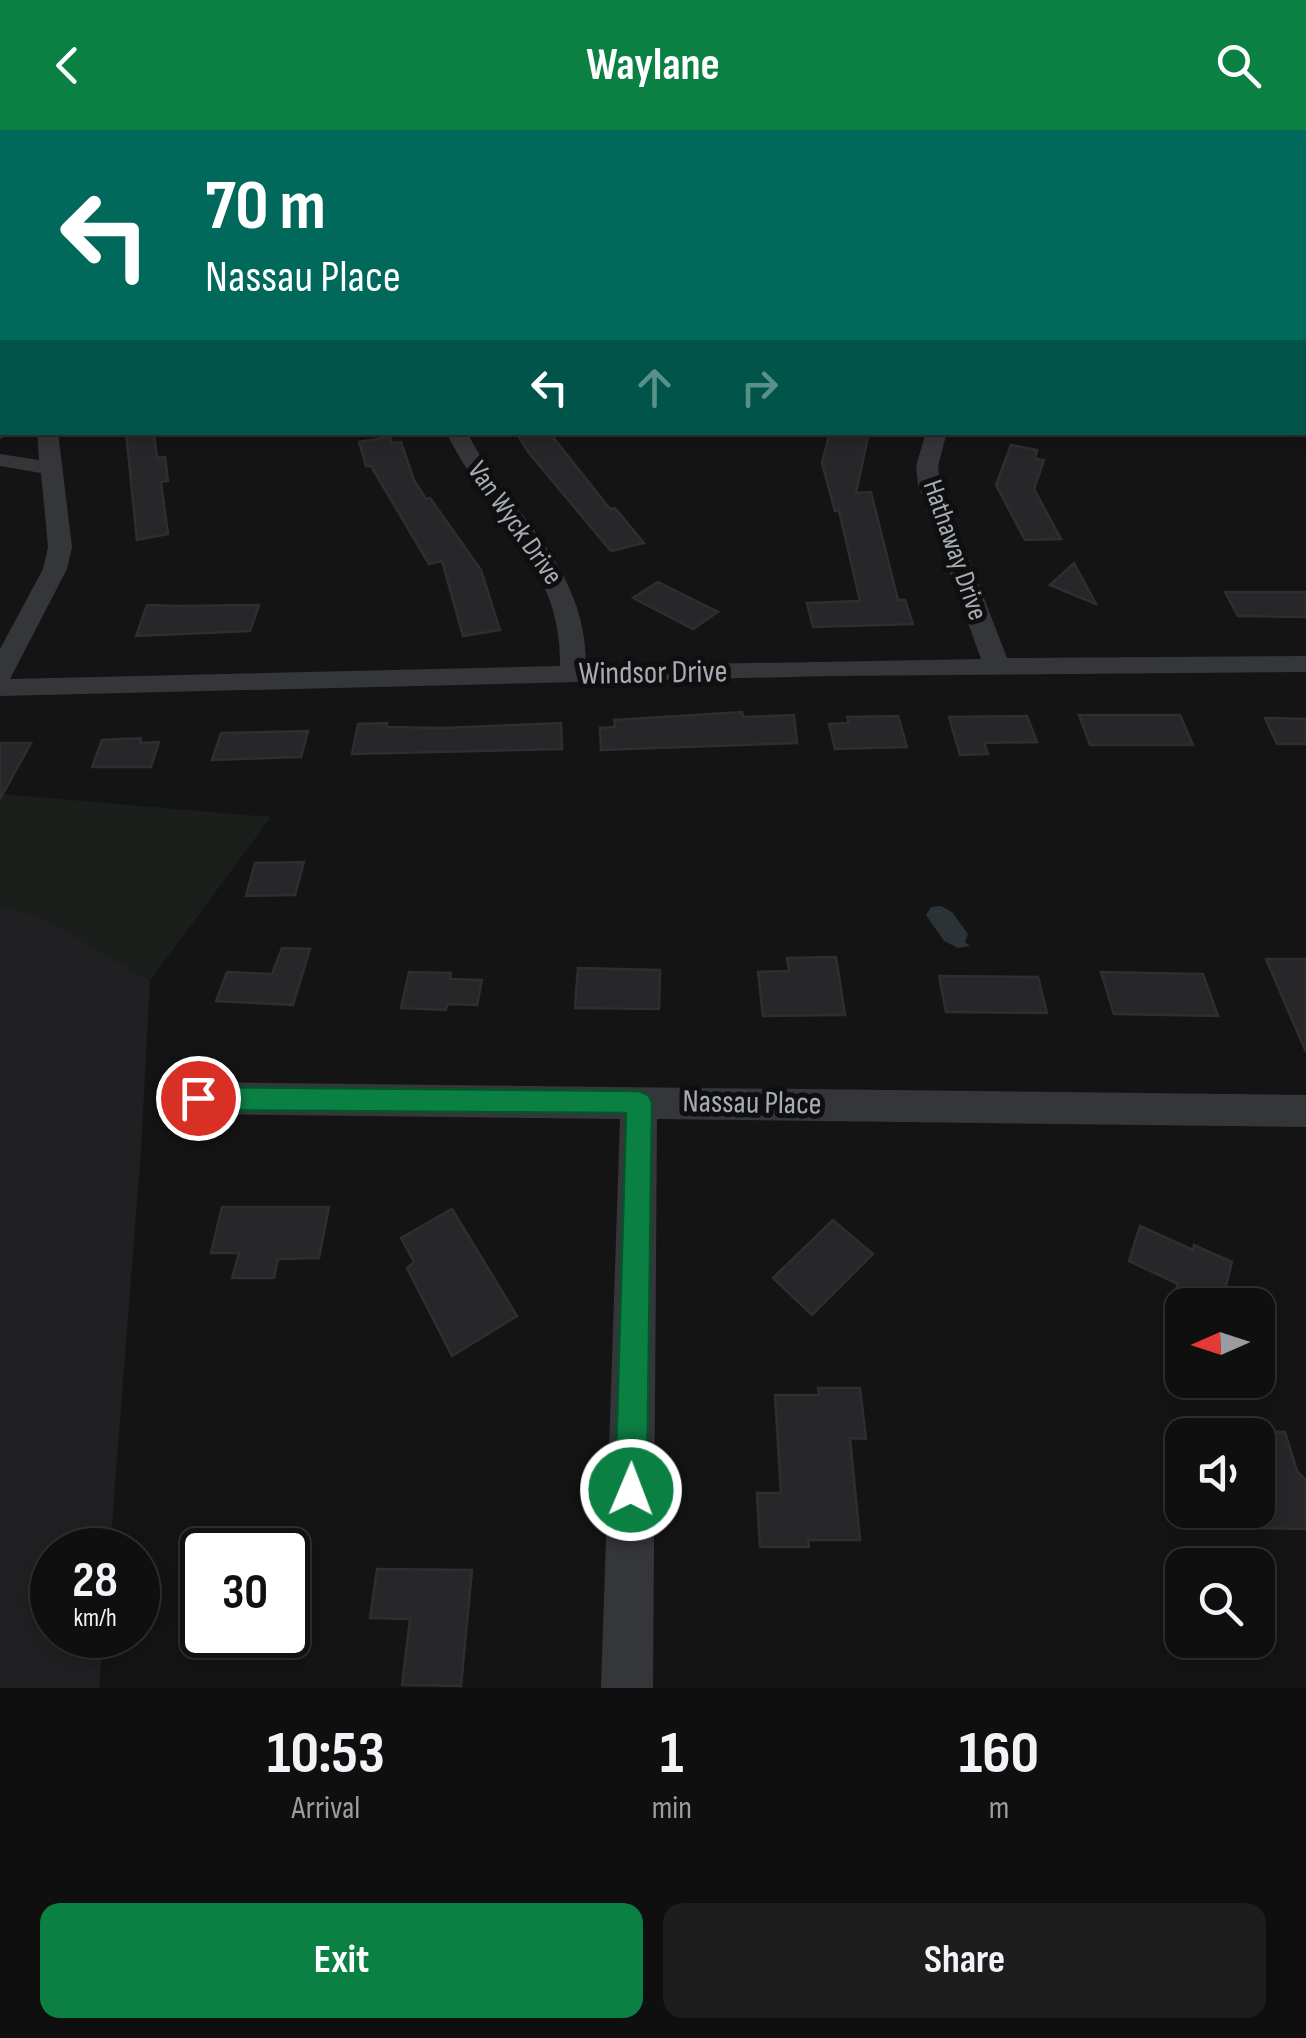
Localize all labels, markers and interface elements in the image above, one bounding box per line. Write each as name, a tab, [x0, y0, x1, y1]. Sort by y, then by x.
icon: back	[40, 38, 95, 93]
text: Waylane	[586, 38, 720, 93]
icon: search	[1211, 38, 1266, 93]
text: 70 m	[205, 165, 326, 249]
icon: left	[40, 170, 170, 300]
text: Nassau Place	[205, 250, 401, 305]
icon: left	[522, 360, 577, 415]
icon: ahead	[627, 360, 682, 415]
icon: right	[732, 360, 787, 415]
street label: Van Wyck Drive	[461, 455, 569, 591]
street label: Hathaway Drive	[916, 475, 994, 625]
street label: Windsor Drive	[578, 652, 728, 694]
pin	[156, 1056, 241, 1141]
icon: arrive	[171, 1071, 226, 1126]
street label: Nassau Place	[682, 1082, 822, 1124]
north arrow	[1165, 1288, 1275, 1398]
map controls	[1165, 1288, 1275, 1658]
button: sound	[1165, 1418, 1275, 1528]
position arrow	[579, 1438, 683, 1542]
speed limit sign: 30	[180, 1528, 310, 1658]
button: search	[1165, 1548, 1275, 1658]
text: 28	[72, 1551, 118, 1611]
text: km/h	[73, 1603, 117, 1634]
text: 10:53	[267, 1718, 385, 1790]
text: 1	[660, 1718, 684, 1790]
text: 160	[959, 1718, 1039, 1790]
text: Arrival	[291, 1789, 360, 1828]
text: min	[652, 1789, 692, 1828]
text: m	[989, 1789, 1009, 1828]
button: Exit	[40, 1903, 643, 2018]
button: Share	[663, 1903, 1266, 2018]

